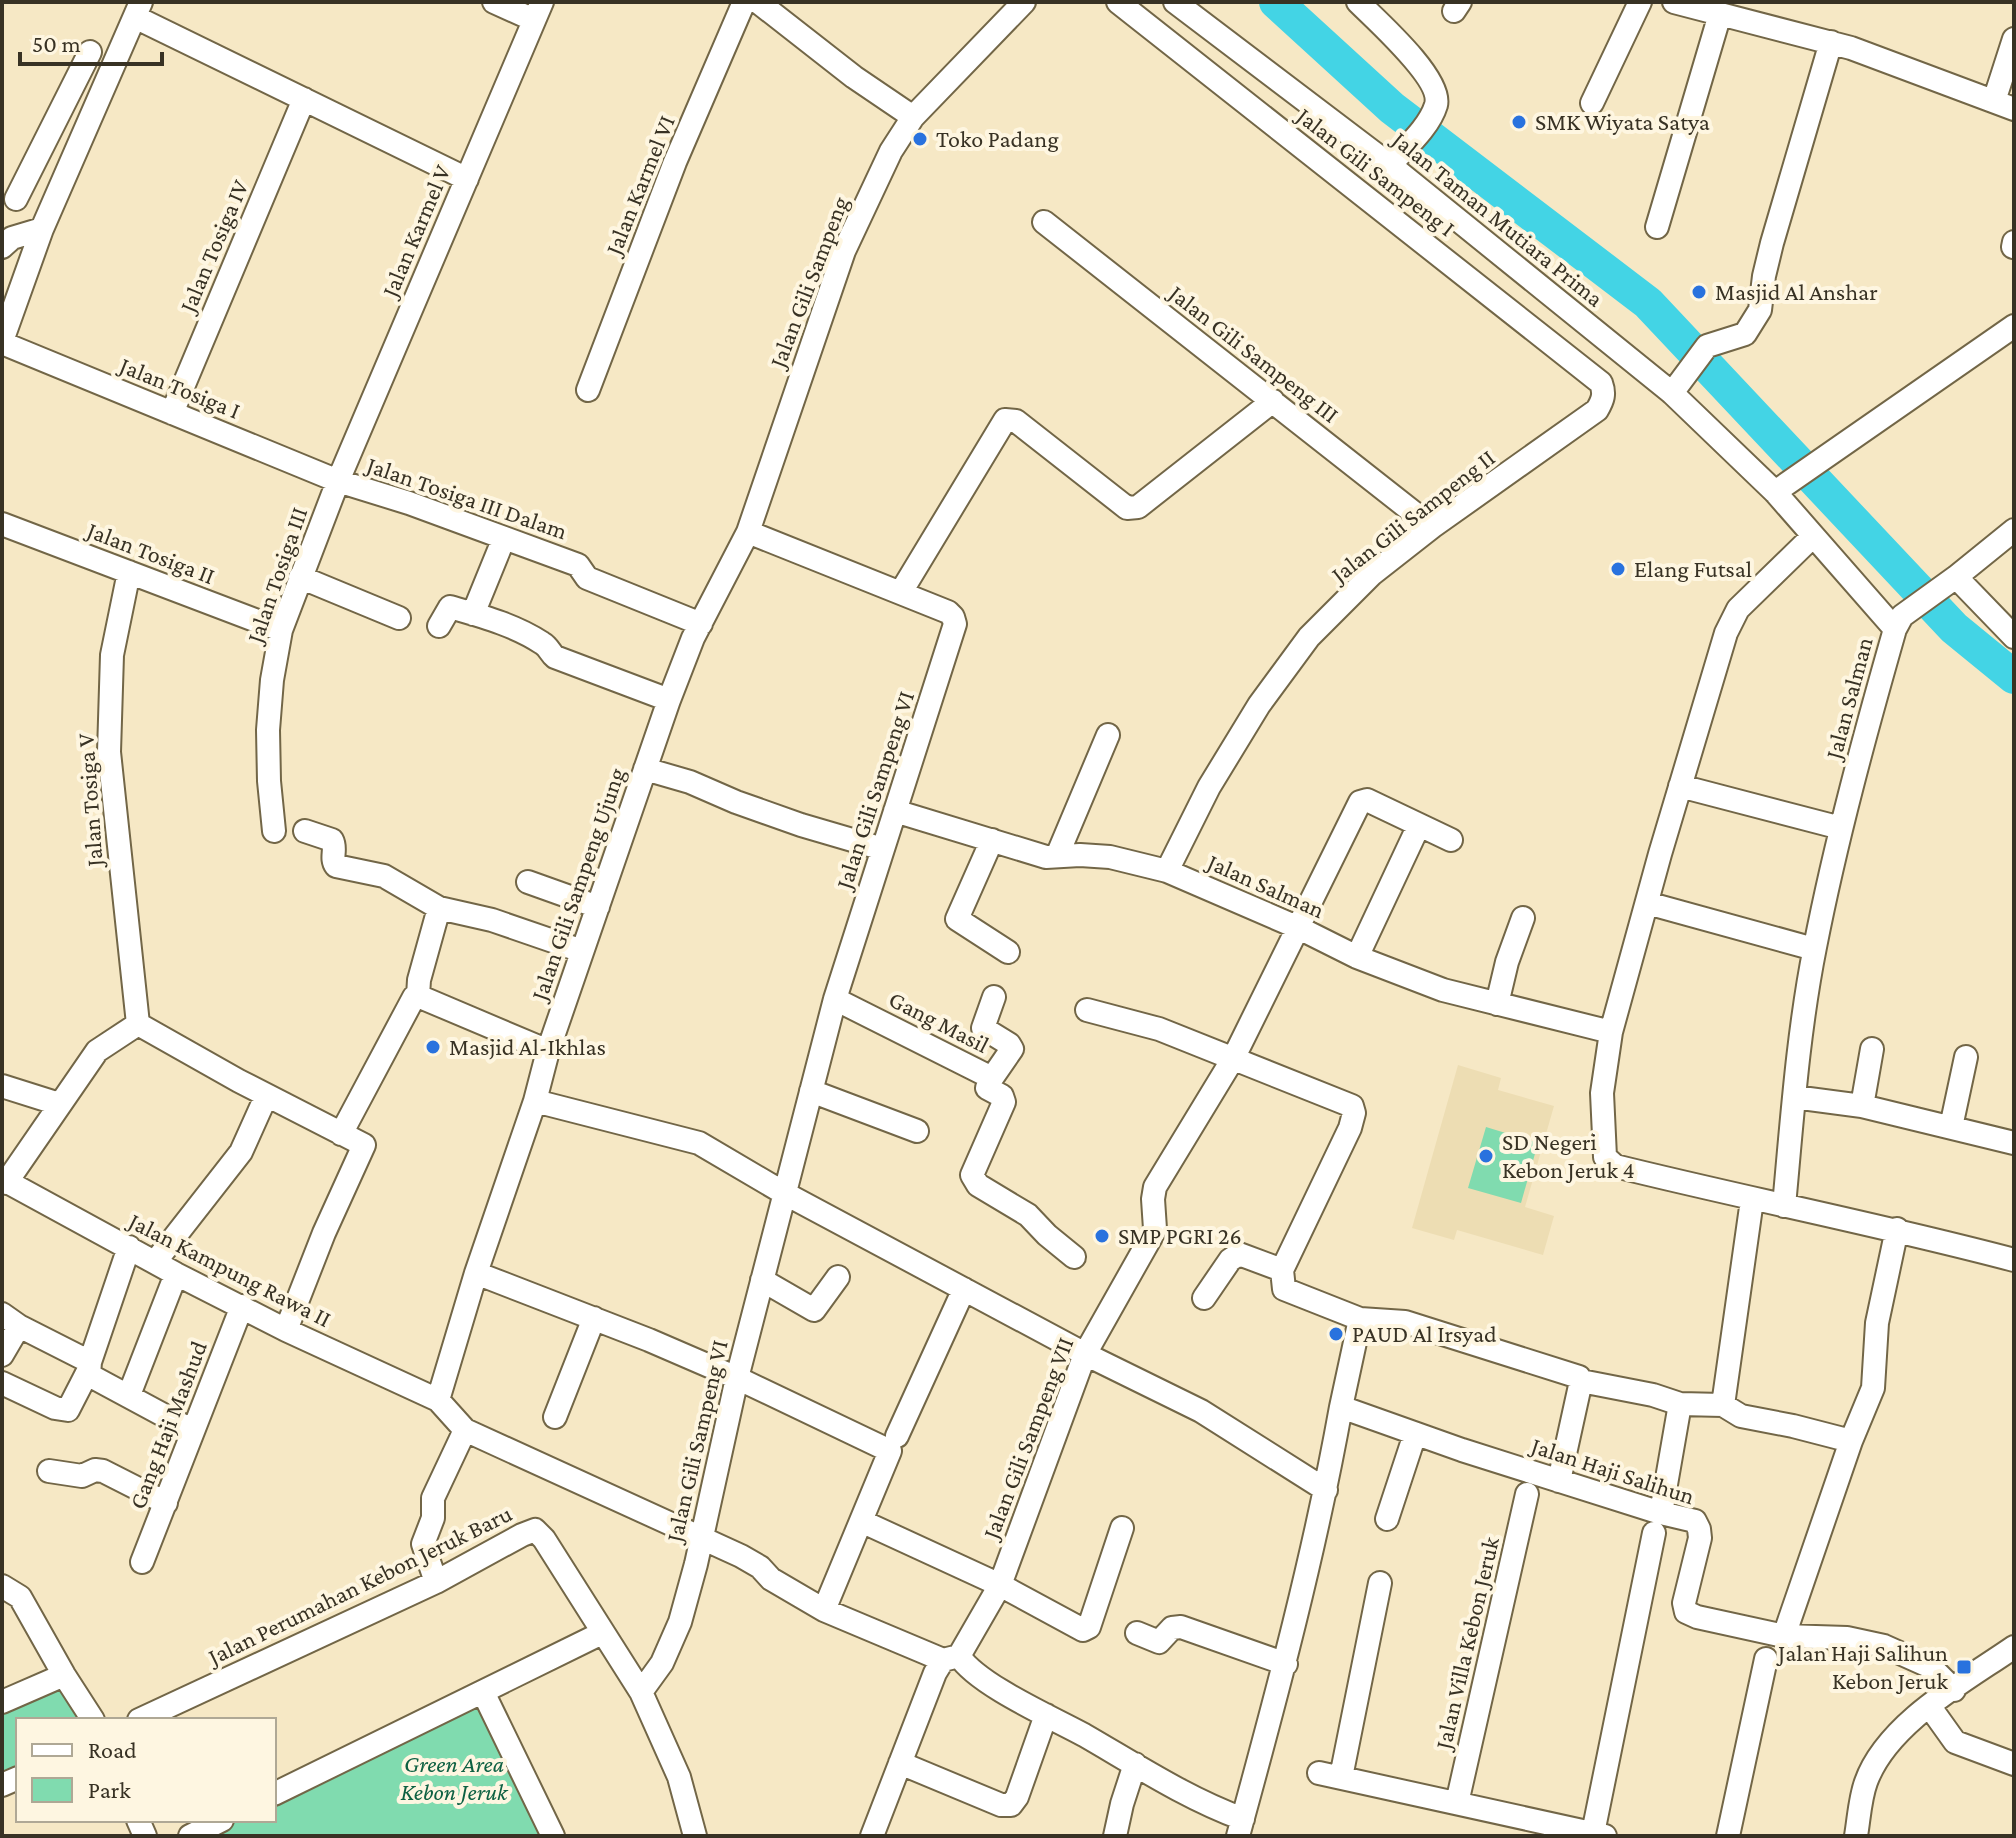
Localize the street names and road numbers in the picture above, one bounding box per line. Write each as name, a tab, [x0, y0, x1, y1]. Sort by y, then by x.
street label: Jalan Gili Sampeng I	[1291, 100, 1461, 242]
street label: Jalan Karmel VI	[599, 111, 680, 260]
street label: Jalan Taman Mutiara Prima	[1386, 124, 1609, 312]
street label: Jalan Karmel V	[375, 161, 456, 303]
street label: Jalan Tosiga IV	[173, 175, 254, 318]
street label: Jalan Gili Sampeng	[763, 192, 854, 373]
street label: Jalan Gili Sampeng III	[1163, 278, 1344, 428]
street label: Jalan Tosiga I	[114, 350, 244, 424]
street label: Jalan Gili Sampeng II	[1324, 443, 1500, 589]
street label: Jalan Tosiga III Dalam	[362, 450, 571, 544]
street label: Jalan Tosiga III	[240, 503, 312, 648]
street label: Jalan Tosiga II	[82, 515, 219, 589]
street label: Jalan Salman	[1819, 634, 1878, 764]
street label: Jalan Gili Sampeng VI	[829, 688, 919, 894]
street label: Jalan Tosiga V	[71, 732, 108, 870]
street label: Jalan Gili Sampeng Ujung	[524, 764, 630, 1005]
street label: Jalan Salman	[1202, 847, 1329, 923]
street label: Gang Masil	[885, 985, 994, 1058]
street label: Jalan Kampung Rawa II	[123, 1206, 336, 1332]
street label: Jalan Gili Sampeng VII	[976, 1333, 1078, 1544]
street label: Gang Haji Mashud	[123, 1337, 212, 1512]
street label: Jalan Gili Sampeng VI	[660, 1337, 733, 1546]
street label: Jalan Haji Salihun	[1526, 1431, 1698, 1510]
street label: Jalan Perumahan Kebon Jeruk Baru	[202, 1499, 516, 1671]
street label: Jalan Villa Kebon Jeruk	[1429, 1534, 1504, 1753]

